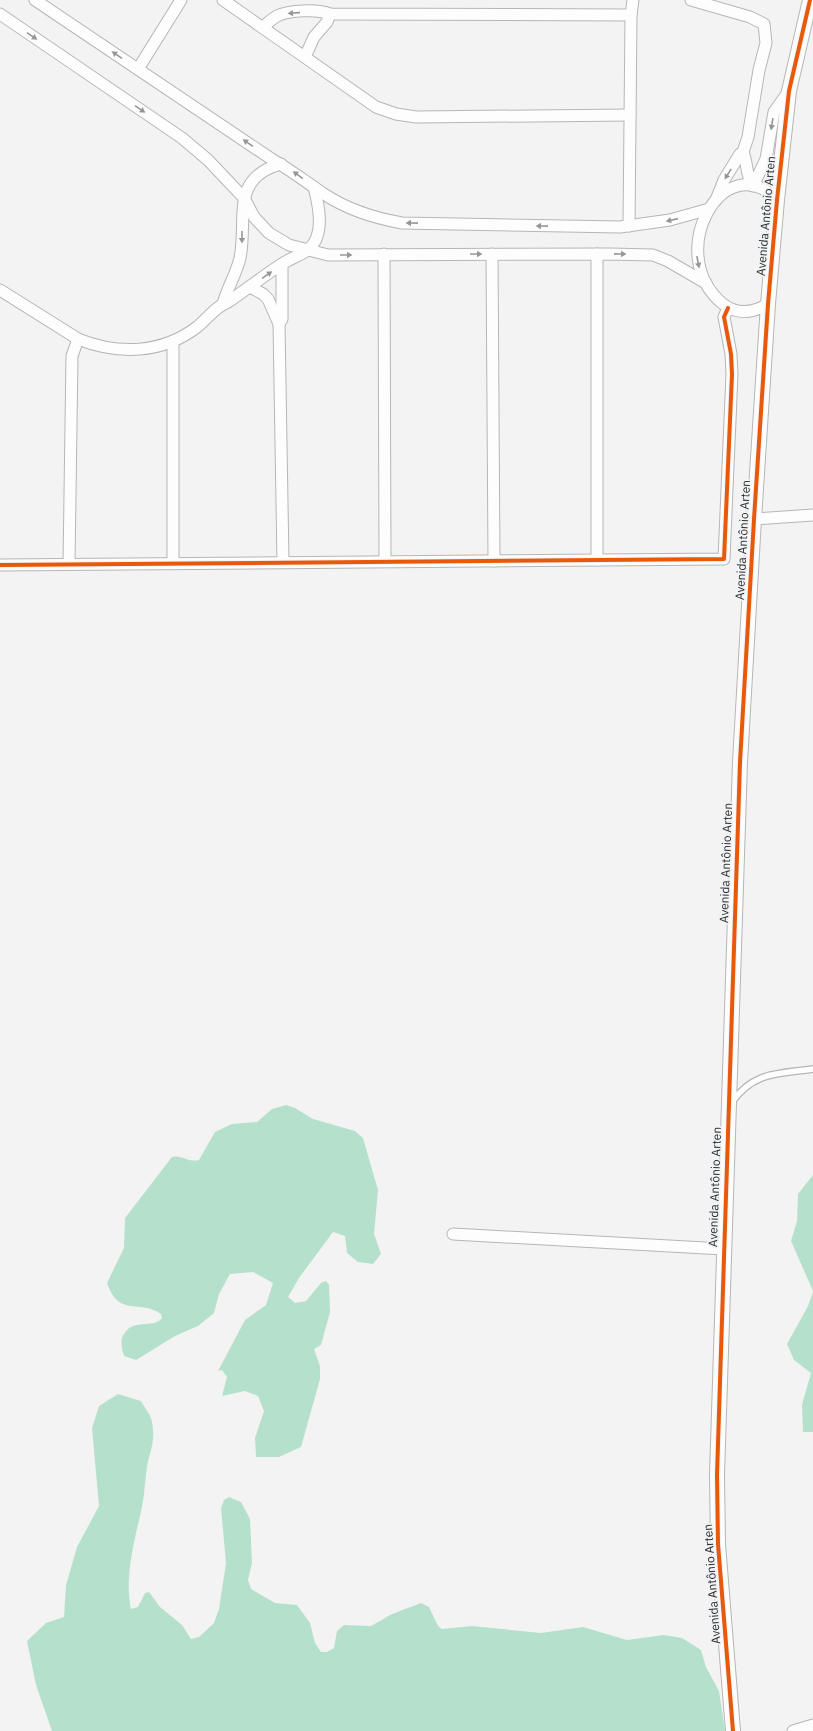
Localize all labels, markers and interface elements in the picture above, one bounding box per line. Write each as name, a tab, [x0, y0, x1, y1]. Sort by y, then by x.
one-way arrow	[288, 9, 300, 16]
one-way arrow	[26, 33, 38, 40]
one-way arrow	[112, 51, 122, 59]
one-way arrow	[135, 105, 145, 113]
one-way arrow	[769, 118, 775, 130]
one-way arrow	[243, 139, 253, 147]
street label: Avenida Antônio Arten	[753, 155, 778, 277]
one-way arrow	[724, 169, 731, 180]
one-way arrow	[292, 171, 303, 179]
one-way arrow	[666, 217, 678, 223]
one-way arrow	[405, 220, 418, 226]
one-way arrow	[535, 223, 548, 229]
one-way arrow	[239, 231, 245, 244]
one-way arrow	[470, 251, 483, 257]
one-way arrow	[614, 251, 627, 257]
one-way arrow	[340, 252, 353, 258]
one-way arrow	[696, 256, 702, 268]
one-way arrow	[262, 271, 272, 279]
street label: Avenida Antônio Arten	[732, 479, 753, 600]
street label: Avenida Antônio Arten	[716, 803, 735, 923]
street label: Avenida Antônio Arten	[705, 1127, 724, 1247]
street label: Avenida Antônio Arten	[700, 1523, 723, 1645]

